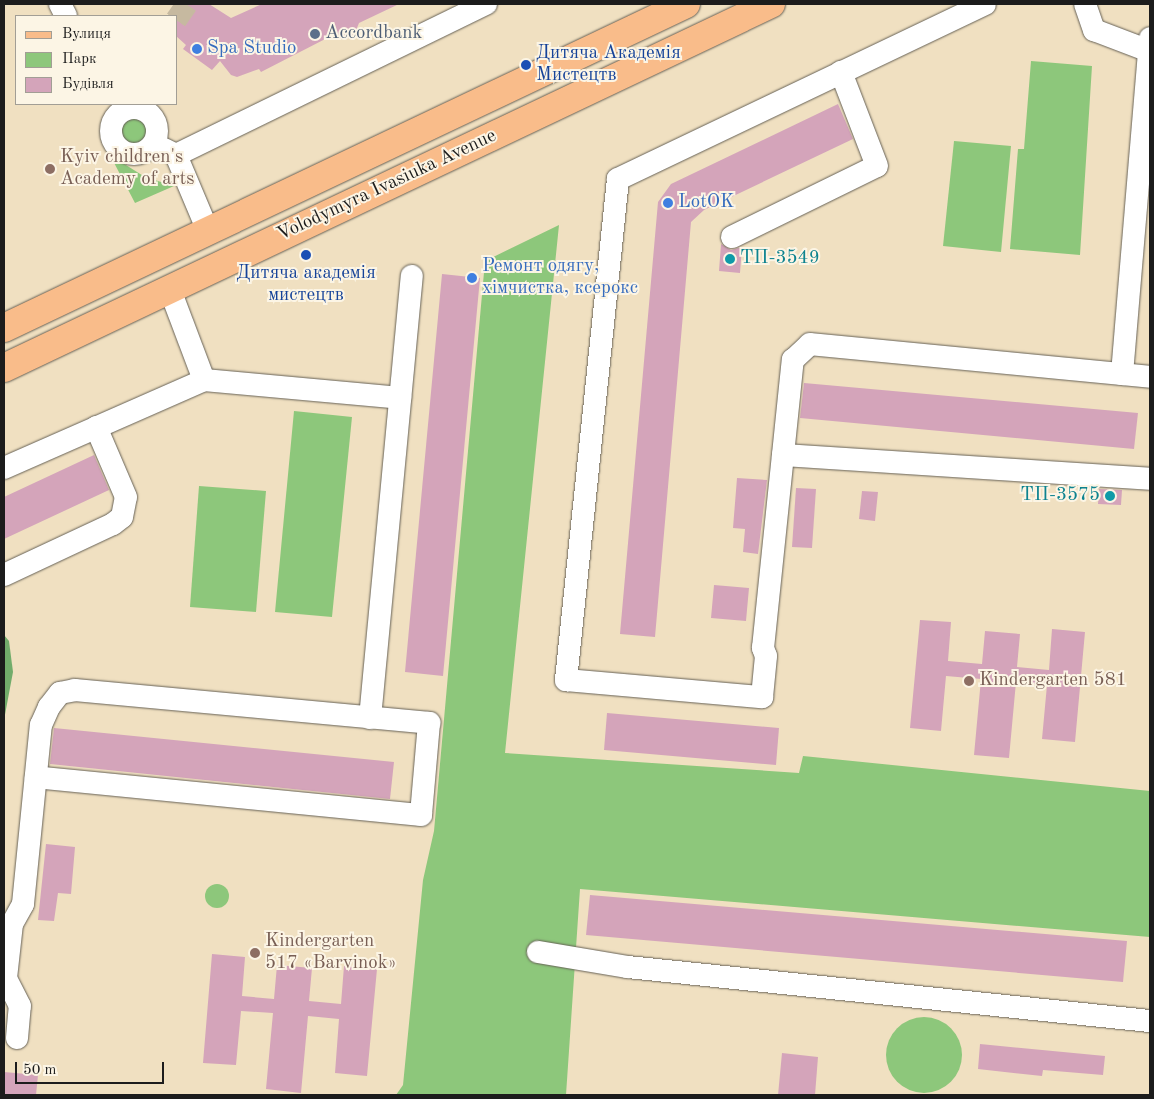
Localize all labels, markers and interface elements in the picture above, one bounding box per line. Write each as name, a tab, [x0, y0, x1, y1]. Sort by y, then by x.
legend	[15, 15, 178, 105]
place label: Accordbank	[325, 23, 422, 45]
text: Вулиця	[62, 27, 111, 42]
marker: Accordbank	[309, 28, 321, 40]
place label: Spa Studio	[207, 38, 296, 60]
marker: Spa Studio	[191, 43, 203, 55]
place label: Дитяча Академія Мистецтв	[536, 43, 681, 87]
text: Парк	[62, 52, 97, 67]
marker: Дитяча Академія Мистецтв	[520, 59, 532, 71]
text: Будівля	[62, 77, 114, 92]
street label: Volodymyra Ivasiuka Avenue	[274, 125, 500, 247]
place label: Kyiv children's Academy of arts	[60, 147, 194, 191]
marker: Kyiv children's Academy of arts	[44, 163, 56, 175]
place label: LotOK	[678, 192, 734, 214]
marker: LotOK	[662, 197, 674, 209]
place label: ТП-3549	[740, 248, 820, 270]
marker: Дитяча академія мистецтв	[300, 249, 312, 261]
marker: ТП-3549	[724, 253, 736, 265]
place label: Ремонт одягу, хімчистка, ксерокс	[482, 256, 638, 300]
place label: Дитяча академія мистецтв	[236, 263, 376, 307]
marker: Ремонт одягу, хімчистка, ксерокс	[466, 272, 478, 284]
place label: ТП-3575	[1020, 485, 1100, 507]
marker: ТП-3575	[1104, 490, 1116, 502]
place label: Kindergarten 581	[979, 670, 1127, 692]
marker: Kindergarten 581	[963, 675, 975, 687]
place label: Kindergarten 517 «Barvinok»	[265, 931, 397, 975]
marker: Kindergarten 517 «Barvinok»	[249, 947, 261, 959]
scale bar	[18, 1052, 166, 1084]
text: 50 m	[23, 1063, 57, 1078]

